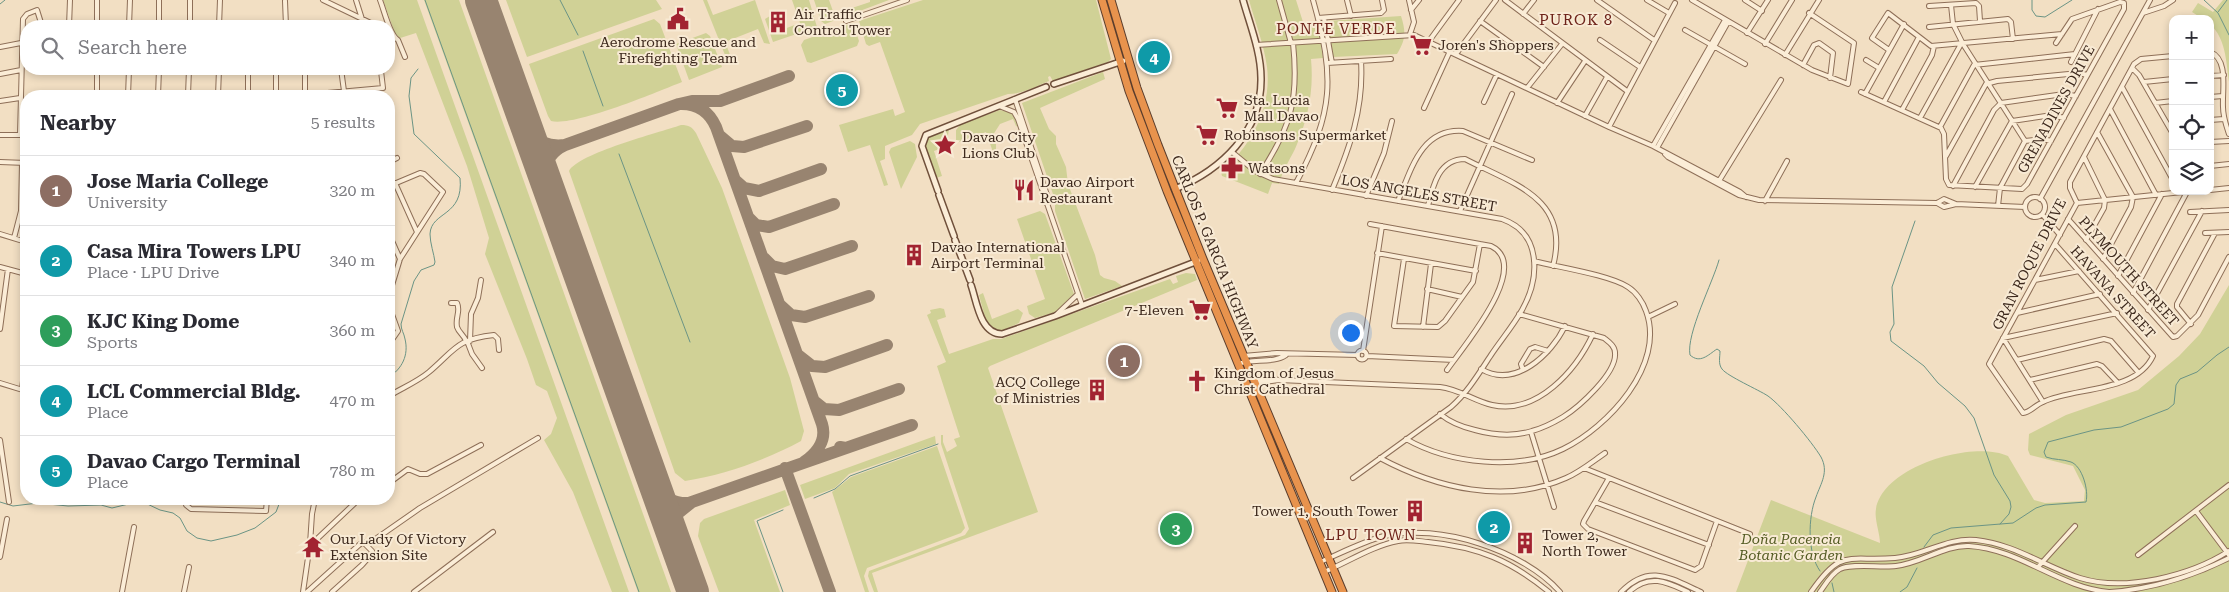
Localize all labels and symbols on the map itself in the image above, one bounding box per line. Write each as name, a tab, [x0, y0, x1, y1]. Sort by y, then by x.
public building icon: Aerodrome Rescue and Firefighting Team	[665, 6, 691, 32]
place label: Air Traffic Control Tower	[794, 6, 891, 38]
building icon: Air Traffic Control Tower	[765, 9, 791, 35]
district label: PUROK 8	[1539, 11, 1613, 29]
district label: PONTE VERDE	[1276, 20, 1396, 38]
supermarket icon: Joren's Shoppers	[1408, 32, 1434, 58]
place label: Aerodrome Rescue and Firefighting Team	[600, 34, 756, 66]
place label: Joren's Shoppers	[1438, 37, 1554, 53]
pin: 4	[1138, 38, 1170, 76]
street label: GRENADINES DRIVE	[2014, 42, 2098, 176]
pin: 5	[826, 71, 858, 109]
place label: Sta. Lucia Mall Davao	[1244, 92, 1319, 124]
supermarket icon: Sta. Lucia Mall Davao	[1214, 95, 1240, 121]
supermarket icon: Robinsons Supermarket	[1194, 122, 1220, 148]
place label: Robinsons Supermarket	[1224, 127, 1387, 143]
place label: Davao City Lions Club	[962, 129, 1036, 161]
place icon: Davao City Lions Club	[932, 132, 958, 158]
street label: CARLOS P. GARCIA HIGHWAY	[1169, 153, 1261, 352]
pharmacy icon: Watsons	[1219, 155, 1245, 181]
place label: Watsons	[1248, 160, 1305, 176]
street label: LOS ANGELES STREET	[1340, 171, 1498, 215]
place label: Davao Airport Restaurant	[1040, 174, 1134, 206]
restaurant icon: Davao Airport Restaurant	[1011, 177, 1037, 203]
street label: GRAN ROQUE DRIVE	[1989, 196, 2069, 332]
street label: PLYMOUTH STREET	[2076, 213, 2182, 329]
place label: Davao International Airport Terminal	[931, 239, 1066, 271]
building icon: Davao International Airport Terminal	[901, 242, 927, 268]
street label: HAVANA STREET	[2067, 243, 2159, 341]
supermarket icon: 7-Eleven	[1187, 297, 1213, 323]
place label: 7-Eleven	[1125, 302, 1184, 318]
your location	[1338, 320, 1364, 346]
pin: 1	[1108, 342, 1140, 380]
place label: Kingdom of Jesus Christ Cathedral	[1214, 365, 1334, 397]
church icon: Kingdom of Jesus Christ Cathedral	[1184, 368, 1210, 394]
place label: ACQ College of Ministries	[995, 374, 1080, 406]
building icon: ACQ College of Ministries	[1084, 377, 1110, 403]
building icon: Tower 1, South Tower	[1402, 498, 1428, 524]
place label: Tower 1, South Tower	[1252, 503, 1398, 519]
pin: 2	[1478, 508, 1510, 546]
pin: 3	[1160, 510, 1192, 548]
district label: LPU TOWN	[1325, 526, 1417, 544]
place label: Tower 2, North Tower	[1542, 527, 1627, 559]
building icon: Tower 2, North Tower	[1512, 530, 1538, 556]
place label: Our Lady Of Victory Extension Site	[330, 531, 467, 563]
park label: Doña Pacencia Botanic Garden	[1738, 531, 1844, 563]
temple icon: Our Lady Of Victory Extension Site	[300, 534, 326, 560]

